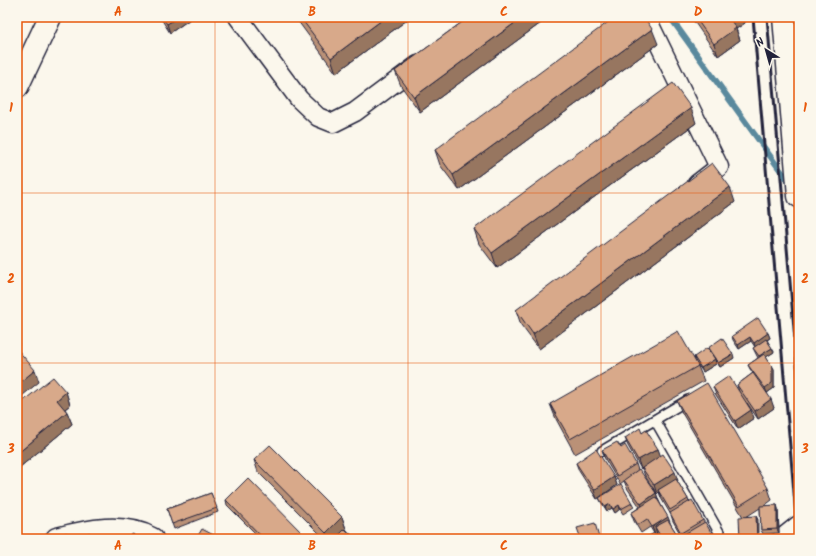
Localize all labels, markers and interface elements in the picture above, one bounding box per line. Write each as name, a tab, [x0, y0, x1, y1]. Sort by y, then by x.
text: A	[114, 2, 122, 23]
text: B	[308, 2, 316, 23]
text: C	[500, 2, 508, 23]
text: D	[694, 2, 703, 23]
north arrow	[746, 30, 786, 70]
text: N	[752, 34, 769, 52]
text: 1	[9, 98, 13, 119]
text: 1	[803, 98, 807, 119]
text: 2	[7, 269, 15, 290]
text: 2	[801, 269, 809, 290]
text: 3	[6, 439, 15, 460]
text: 3	[800, 439, 809, 460]
text: A	[114, 536, 122, 556]
text: B	[308, 536, 316, 556]
text: C	[500, 536, 508, 556]
text: D	[694, 536, 703, 556]

